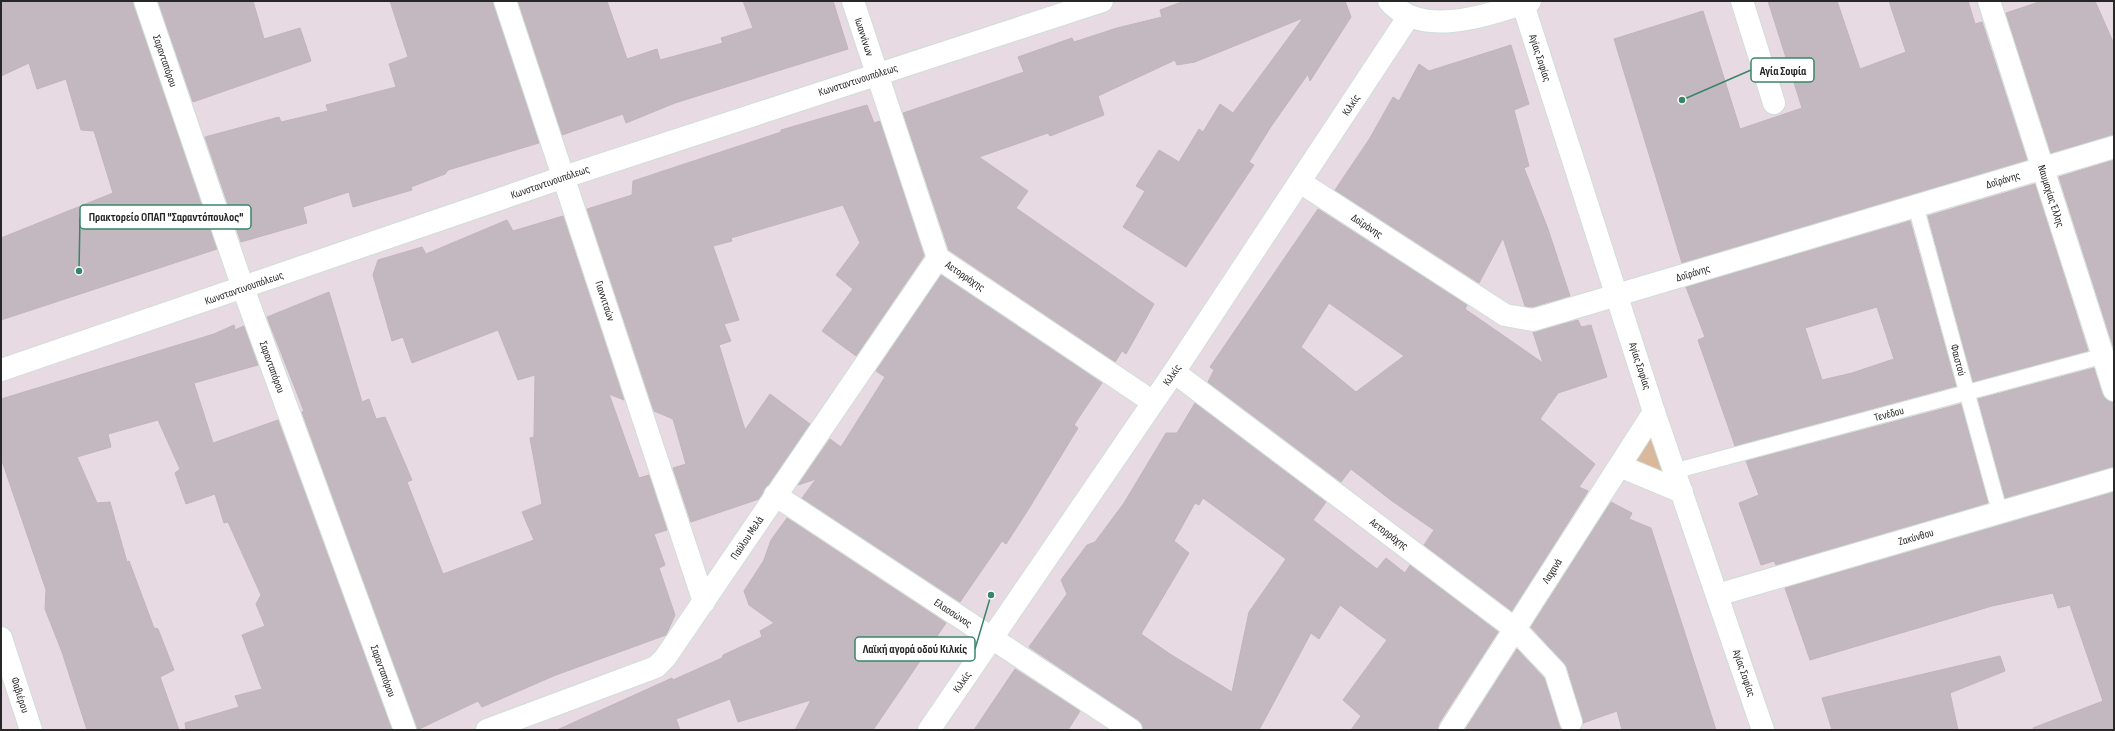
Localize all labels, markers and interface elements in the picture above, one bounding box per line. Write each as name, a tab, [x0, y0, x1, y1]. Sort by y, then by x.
street label: Ιωαννίνων	[852, 16, 877, 59]
street label: Αγίας Σοφίας	[1526, 32, 1554, 83]
street label: Σαρανταπόρου	[150, 33, 180, 89]
callout: Αγία Σοφία	[1751, 58, 1814, 82]
street label: Κωνσταντινουπόλεως	[817, 61, 899, 99]
text: Αγία Σοφία	[1759, 64, 1807, 79]
street label: Κιλκίς	[1339, 92, 1363, 118]
street label: Κωνσταντινουπόλεως	[509, 162, 591, 202]
street label: Ναυμαχίας Έλλης	[2035, 163, 2067, 229]
street label: Δοϊράνης	[1984, 169, 2022, 191]
callout: Πρακτορείο ΟΠΑΠ "Σαραντόπουλος"	[80, 205, 251, 229]
text: Πρακτορείο ΟΠΑΠ "Σαραντόπουλος"	[89, 210, 243, 225]
street label: Δοϊράνης	[1349, 211, 1385, 241]
street label: Αετορράχης	[942, 258, 987, 294]
street label: Δοϊράνης	[1674, 262, 1712, 284]
street label: Κωνσταντινουπόλεως	[203, 268, 285, 308]
street label: Γιαννιτσών	[592, 279, 618, 323]
street label: Σαρανταπόρου	[257, 339, 287, 395]
street label: Αγίας Σοφίας	[1626, 340, 1654, 391]
street label: Φαιστού	[1948, 343, 1969, 378]
street label: Κιλκίς	[1160, 362, 1184, 388]
street label: Τενέδου	[1873, 404, 1906, 424]
street label: Παύλου Μελά	[728, 514, 766, 562]
street label: Αετορράχης	[1366, 515, 1411, 553]
street label: Ζακύνθου	[1897, 526, 1935, 548]
street label: Λαχανά	[1539, 556, 1565, 587]
street label: Ελασσώνος	[932, 596, 974, 630]
callout: Λαϊκή αγορά οδού Κιλκίς	[855, 637, 975, 661]
text: Λαϊκή αγορά οδού Κιλκίς	[862, 642, 967, 657]
street label: Σαρανταπόρου	[368, 643, 398, 699]
street label: Αγίας Σοφίας	[1730, 647, 1758, 698]
street label: Κιλκίς	[950, 669, 974, 695]
street label: Φαβιέρου	[8, 675, 32, 715]

